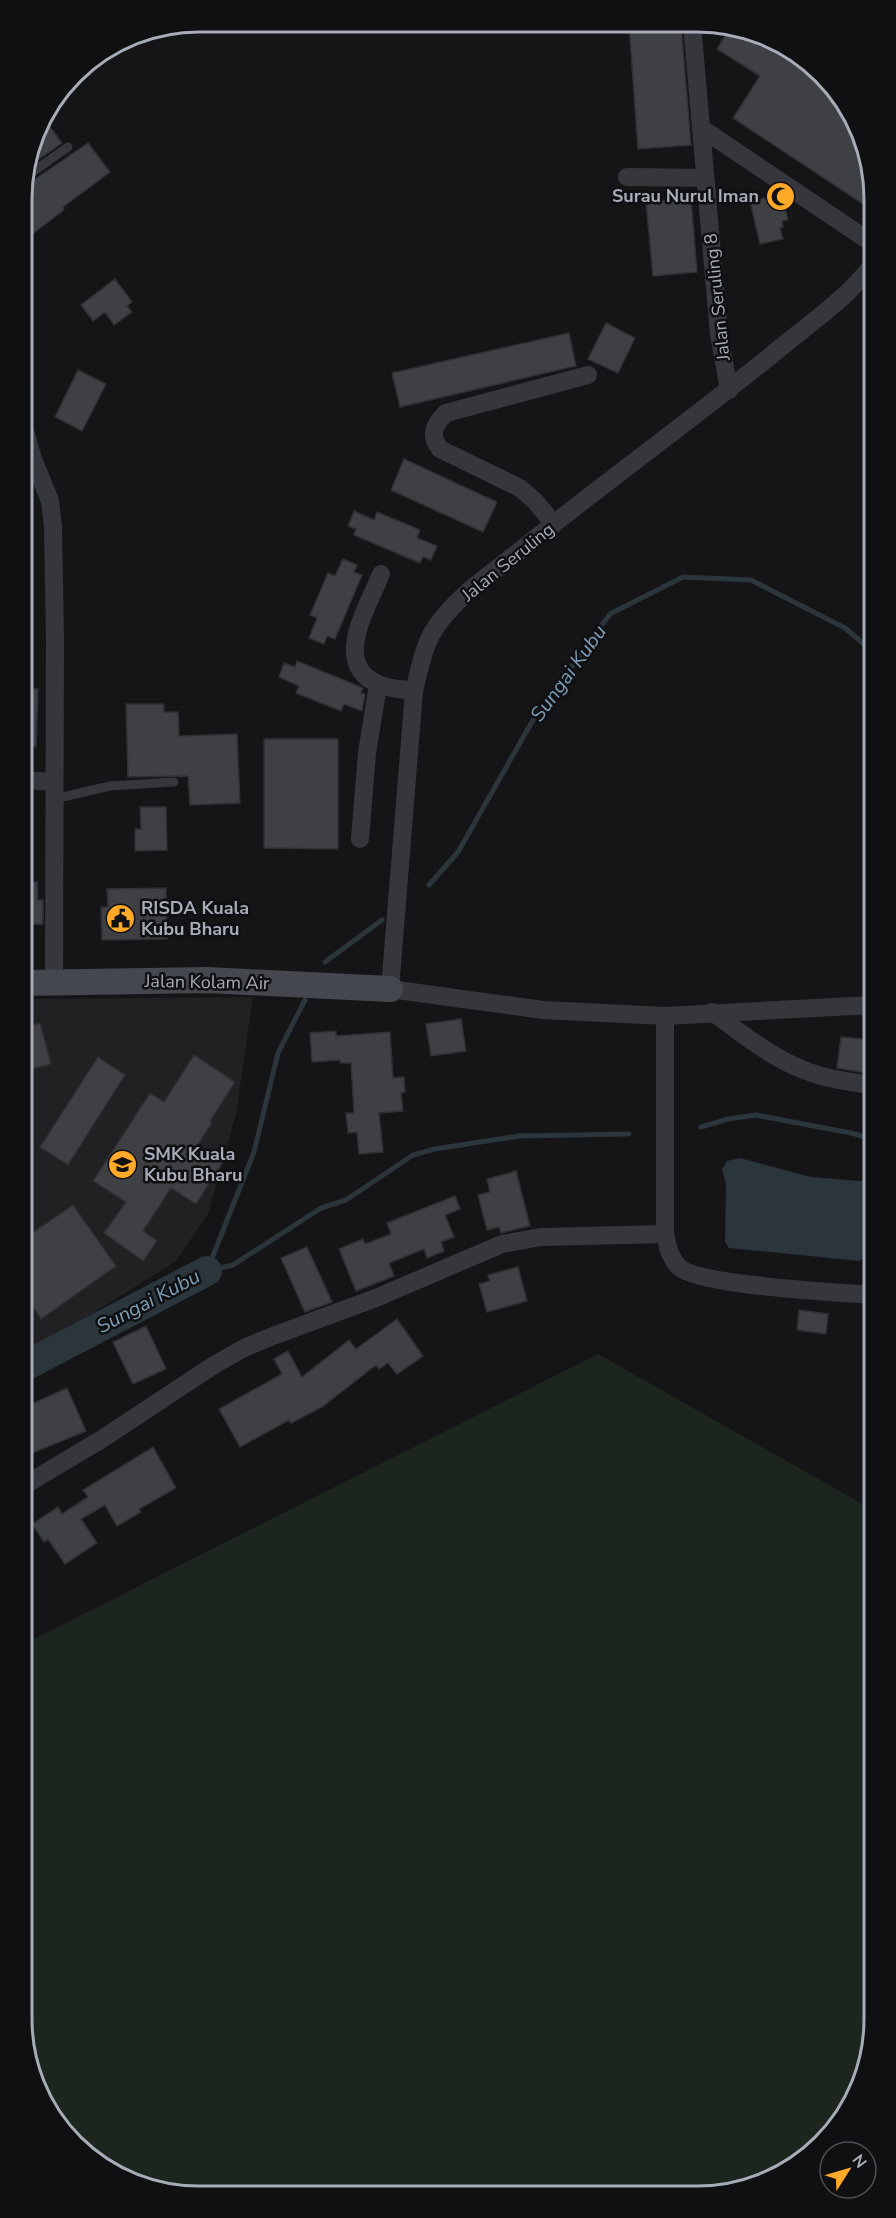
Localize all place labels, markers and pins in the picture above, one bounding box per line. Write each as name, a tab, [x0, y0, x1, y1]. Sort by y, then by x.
mosque icon: Surau Nurul Iman	[764, 180, 796, 212]
place label: Surau Nurul Iman	[612, 184, 759, 208]
place label: RISDA Kuala Kubu Bharu	[141, 896, 249, 941]
public building icon: RISDA Kuala Kubu Bharu	[104, 902, 136, 934]
place label: SMK Kuala Kubu Bharu	[144, 1142, 243, 1187]
school or university icon: SMK Kuala Kubu Bharu	[107, 1148, 139, 1180]

